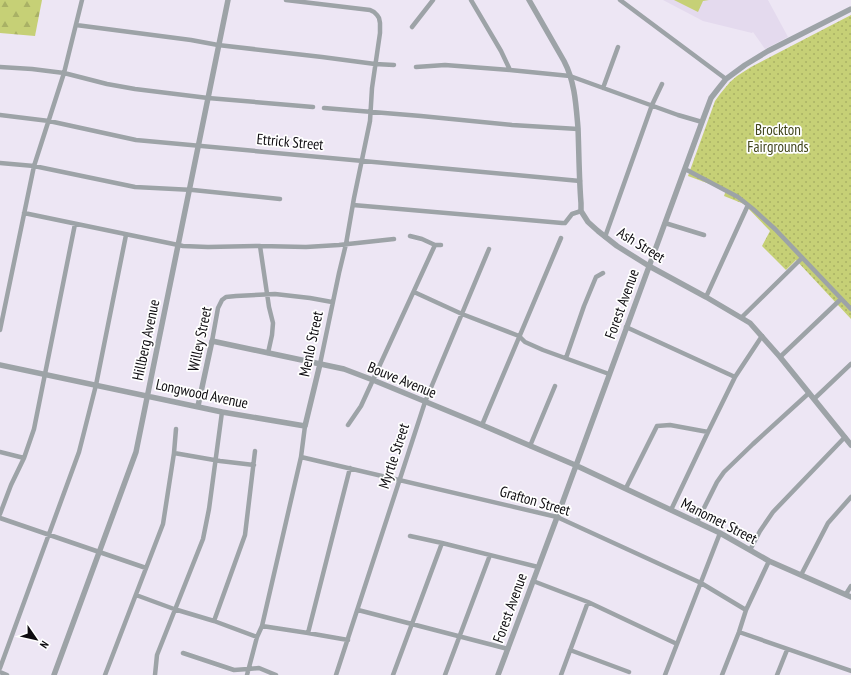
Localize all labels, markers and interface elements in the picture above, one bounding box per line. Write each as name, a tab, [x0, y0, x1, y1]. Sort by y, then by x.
park label: Brockton Fairgrounds	[747, 120, 809, 156]
street label: Ettrick Street	[256, 129, 324, 154]
street label: Ash Street	[614, 222, 669, 267]
street label: Forest Avenue	[600, 266, 643, 341]
street label: Hillberg Avenue	[128, 298, 163, 382]
street label: Willey Street	[183, 305, 216, 373]
street label: Menlo Street	[294, 309, 327, 378]
street label: Bouve Avenue	[365, 357, 439, 402]
street label: Longwood Avenue	[154, 374, 250, 413]
street label: Myrtle Street	[374, 421, 413, 491]
street label: Grafton Street	[498, 481, 573, 520]
street label: Manomet Street	[678, 493, 760, 548]
street label: Forest Avenue	[488, 570, 531, 645]
north arrow	[16, 619, 56, 659]
text: N	[37, 638, 52, 651]

